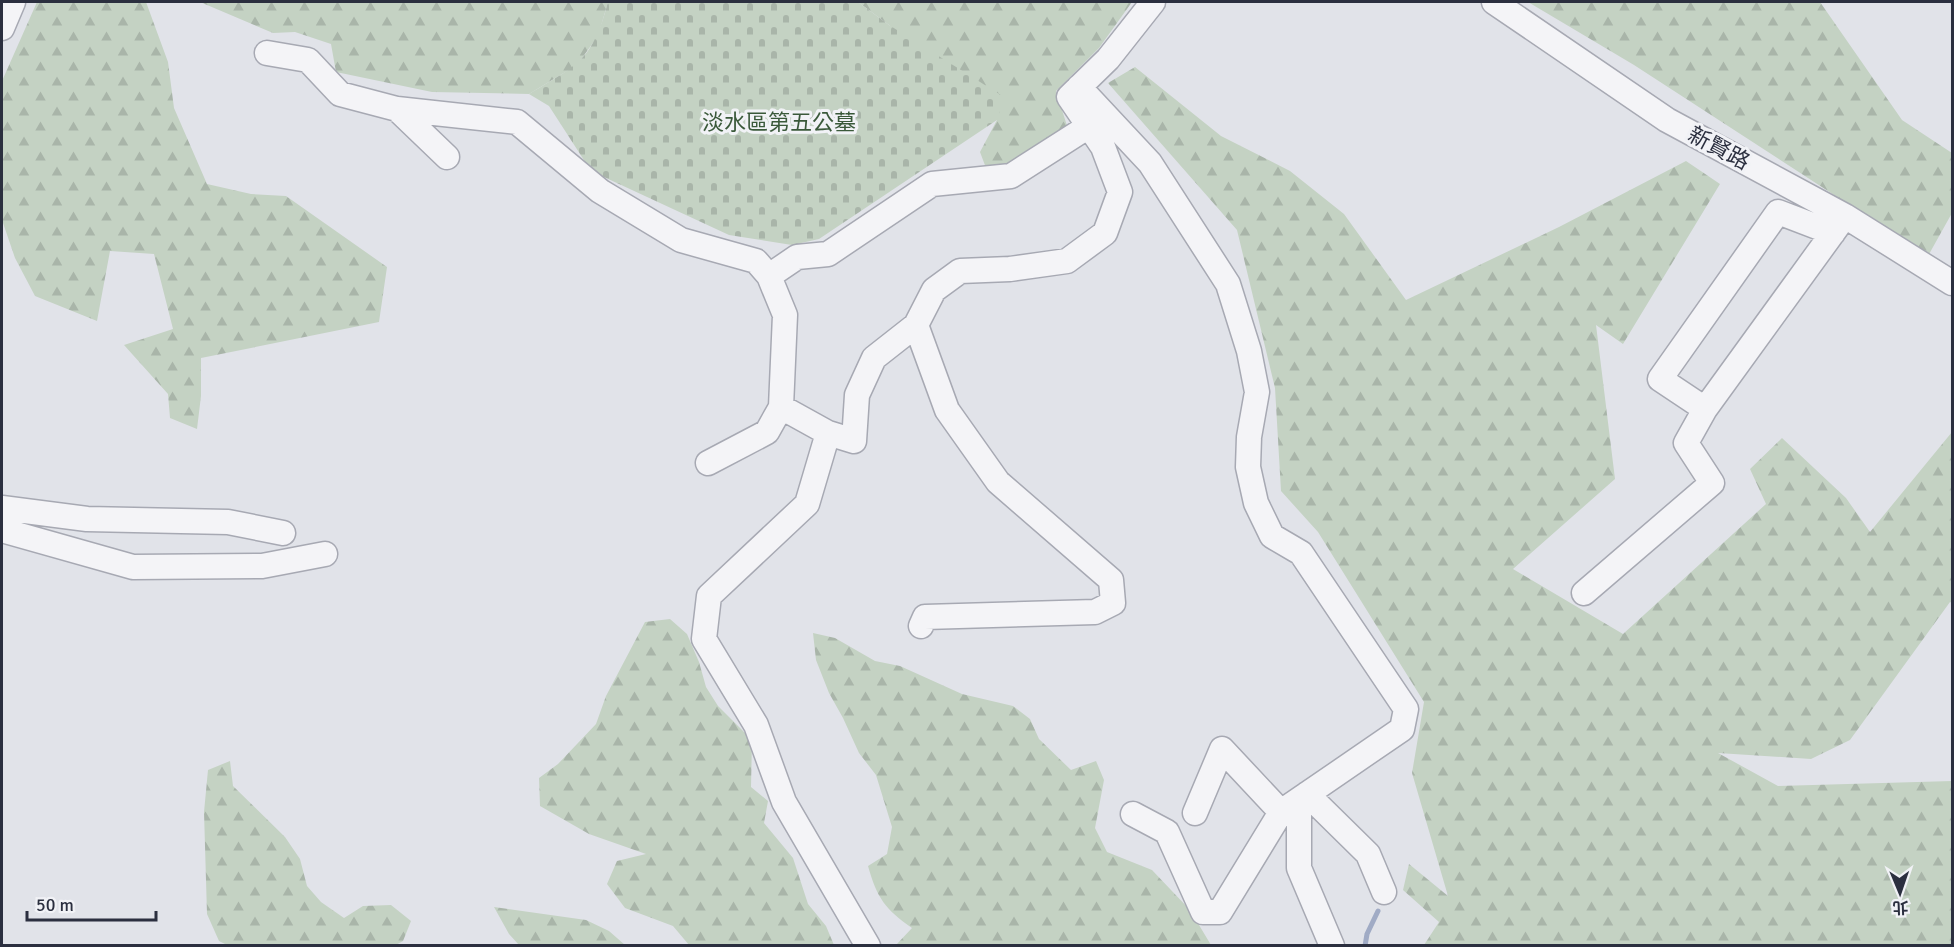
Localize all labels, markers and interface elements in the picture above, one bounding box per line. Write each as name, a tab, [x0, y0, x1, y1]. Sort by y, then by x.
park label: 淡水區第五公墓	[702, 109, 856, 136]
street label: 新賢路	[1684, 121, 1754, 175]
north arrow	[1870, 863, 1930, 923]
scale bar	[27, 884, 156, 922]
text: 50 m	[36, 894, 74, 916]
text: 北	[1892, 897, 1909, 917]

